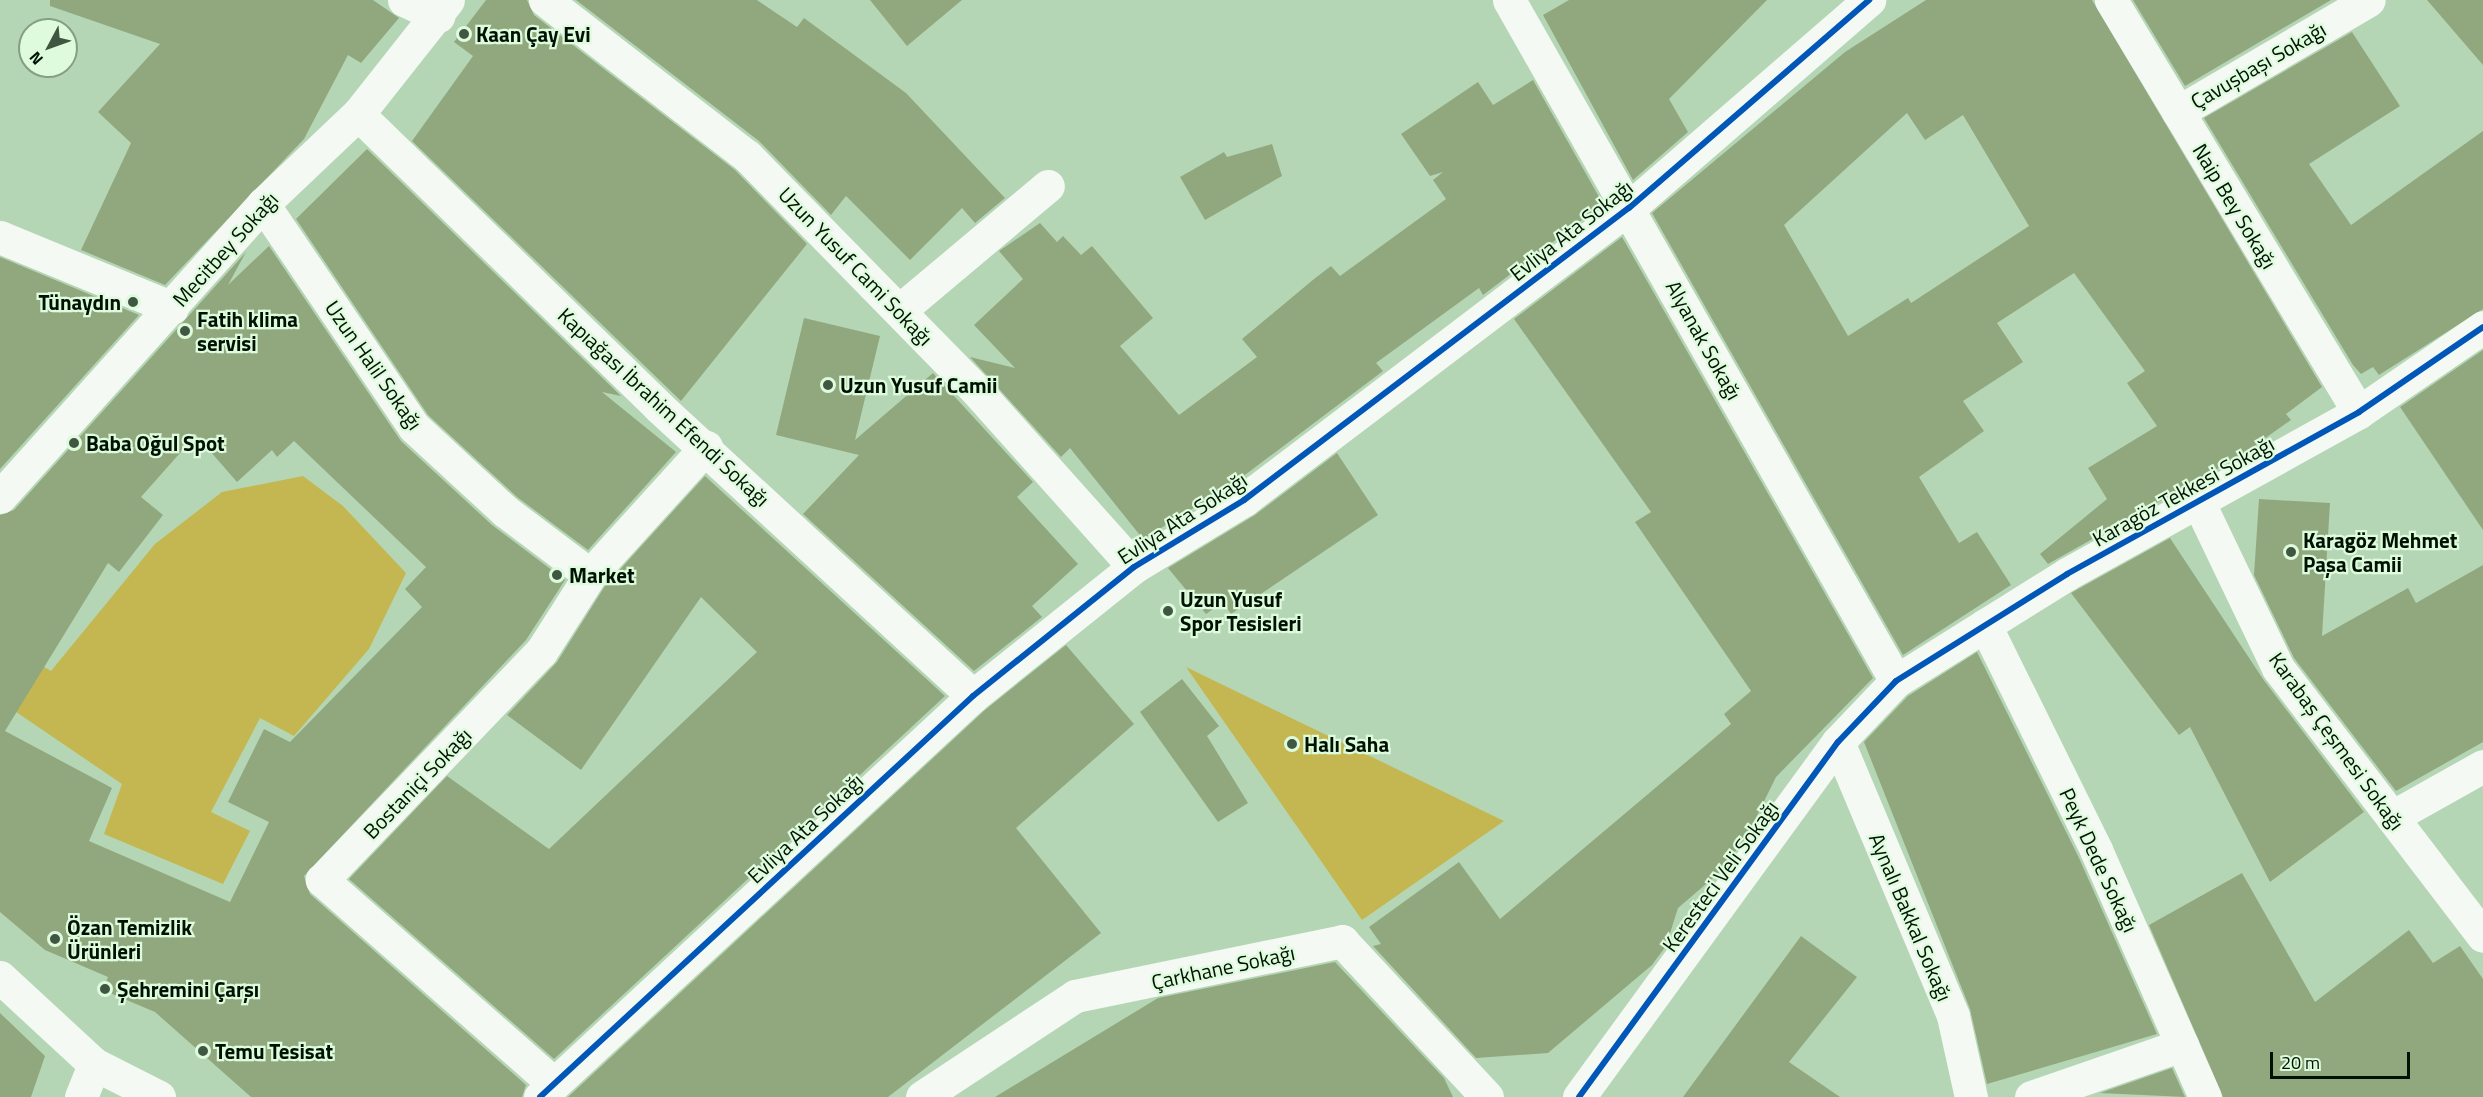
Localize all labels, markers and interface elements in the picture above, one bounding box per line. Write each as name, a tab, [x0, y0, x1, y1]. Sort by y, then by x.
street label: Çavuşbaşı Sokağı	[2186, 16, 2330, 114]
north arrow	[18, 18, 78, 78]
place label: Kaan Çay Evi	[476, 21, 591, 47]
marker: Kaan Çay Evi	[457, 27, 471, 41]
text: N	[23, 46, 49, 71]
street label: Naip Bey Sokağı	[2188, 139, 2282, 273]
street label: Evliya Ata Sokağı	[1504, 174, 1638, 286]
street label: Uzun Yusuf Cami Sokağı	[774, 181, 938, 351]
street label: Meсitbey Sokağı	[167, 187, 283, 311]
street label: Alyanak Sokağı	[1661, 276, 1747, 404]
place label: Tünaydın	[38, 289, 121, 315]
marker: Tünaydın	[126, 295, 140, 309]
street label: Uzun Halil Sokağı	[320, 295, 428, 435]
street label: Kapıağası İbrahim Efendi Sokağı	[553, 302, 775, 512]
place label: Fatih klima servisi	[197, 306, 298, 356]
marker: Fatih klima servisi	[178, 324, 192, 338]
place label: Uzun Yusuf Camii	[840, 372, 997, 398]
marker: Uzun Yusuf Camii	[821, 378, 835, 392]
place label: Baba Oğul Spot	[86, 430, 225, 456]
street label: Karagöz Tekkesi Sokağı	[2088, 431, 2278, 551]
marker: Baba Oğul Spot	[67, 436, 81, 450]
street label: Evliya Ata Sokağı	[1113, 467, 1251, 569]
place label: Karagöz Mehmet Paşa Camii	[2303, 527, 2457, 577]
marker: Karagöz Mehmet Paşa Camii	[2284, 545, 2298, 559]
place label: Market	[569, 562, 635, 588]
marker: Market	[550, 568, 564, 582]
place label: Uzun Yusuf Spor Tesisleri	[1180, 586, 1302, 636]
marker: Uzun Yusuf Spor Tesisleri	[1161, 604, 1175, 618]
street label: Karabaş Çeşmesi Sokağı	[2264, 647, 2410, 835]
street label: Bostaniçi Sokağı	[358, 722, 476, 844]
place label: Halı Saha	[1304, 731, 1389, 757]
marker: Halı Saha	[1285, 737, 1299, 751]
street label: Evliya Ata Sokağı	[742, 768, 868, 888]
street label: Peyk Dede Sokağı	[2055, 784, 2143, 936]
street label: Keresteci Veli Sokağı	[1657, 796, 1783, 956]
street label: Aynalı Bakkal Sokağı	[1864, 829, 1958, 1005]
place label: Özan Temizlik Ürünleri	[67, 914, 192, 964]
marker: Özan Temizlik Ürünleri	[48, 932, 62, 946]
street label: Çarkhane Sokağı	[1149, 940, 1297, 994]
place label: Şehremini Çarşı	[117, 976, 259, 1002]
marker: Şehremini Çarşı	[98, 982, 112, 996]
place label: Temu Tesisat	[215, 1038, 333, 1064]
scale bar	[2273, 1040, 2412, 1078]
marker: Temu Tesisat	[196, 1044, 210, 1058]
text: 20 m	[2281, 1049, 2320, 1076]

